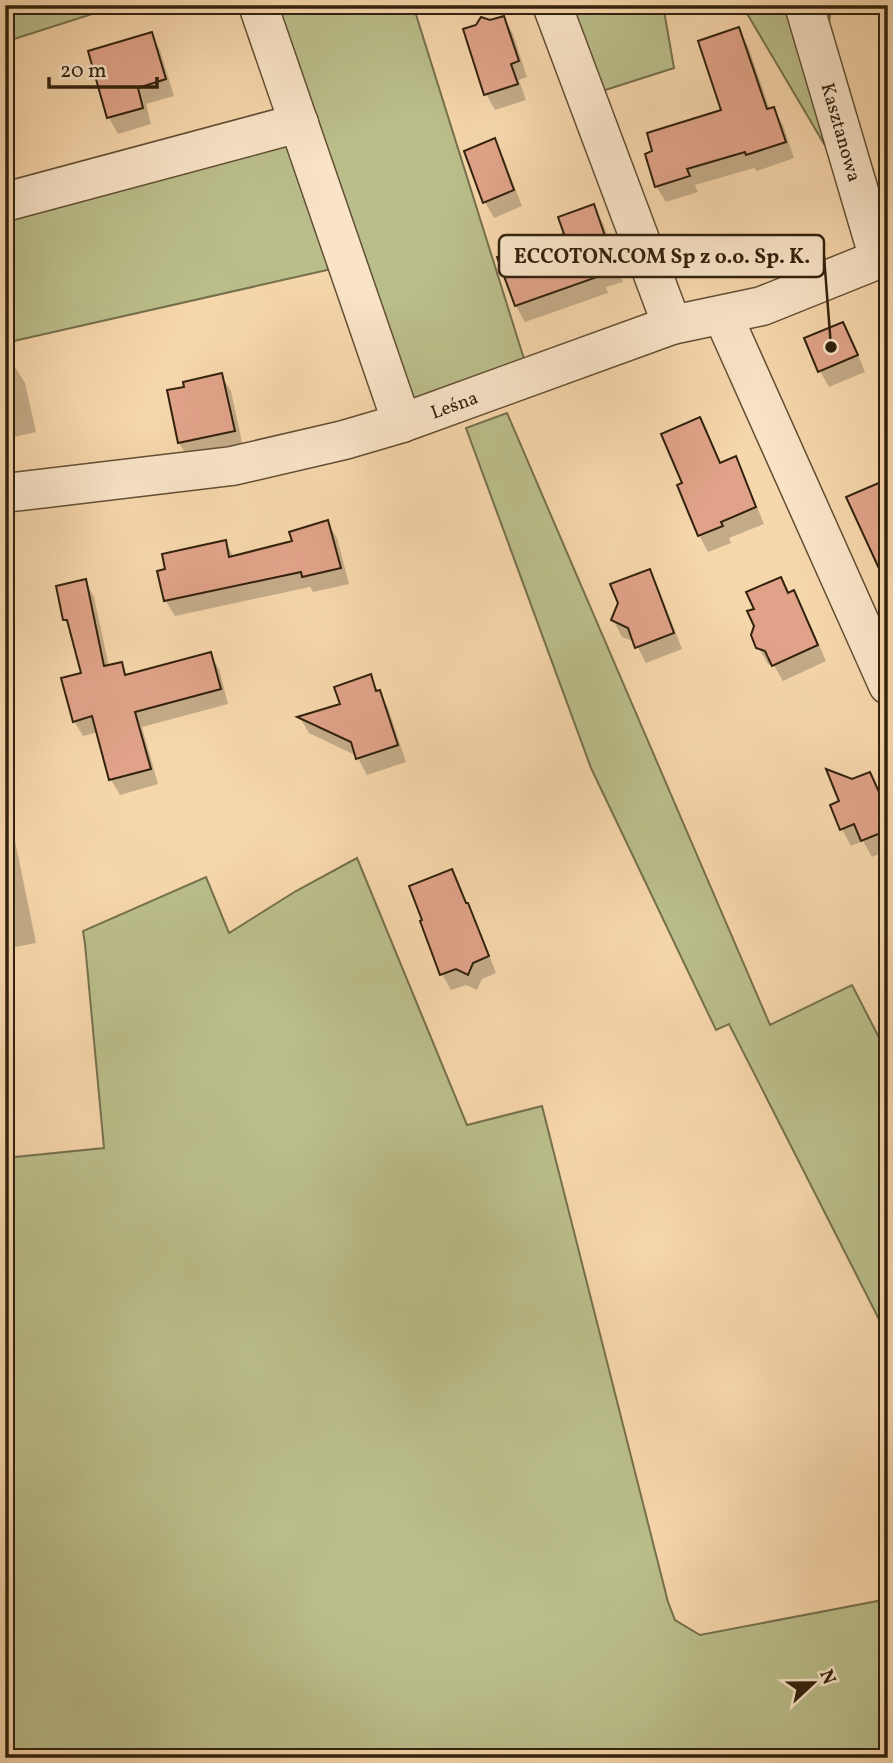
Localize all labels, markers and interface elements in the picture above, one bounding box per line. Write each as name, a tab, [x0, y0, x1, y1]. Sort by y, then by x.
scale bar	[49, 46, 158, 90]
text: 20 m	[60, 57, 106, 86]
street label: Kasztanowa	[814, 80, 867, 185]
callout: ECCOTON.COM Sp z o.o. Sp. K.	[499, 235, 824, 277]
text: ECCOTON.COM Sp z o.o. Sp. K.	[514, 243, 810, 272]
street label: Leśna	[427, 385, 482, 426]
north arrow	[778, 1648, 848, 1718]
text: N	[812, 1666, 842, 1689]

